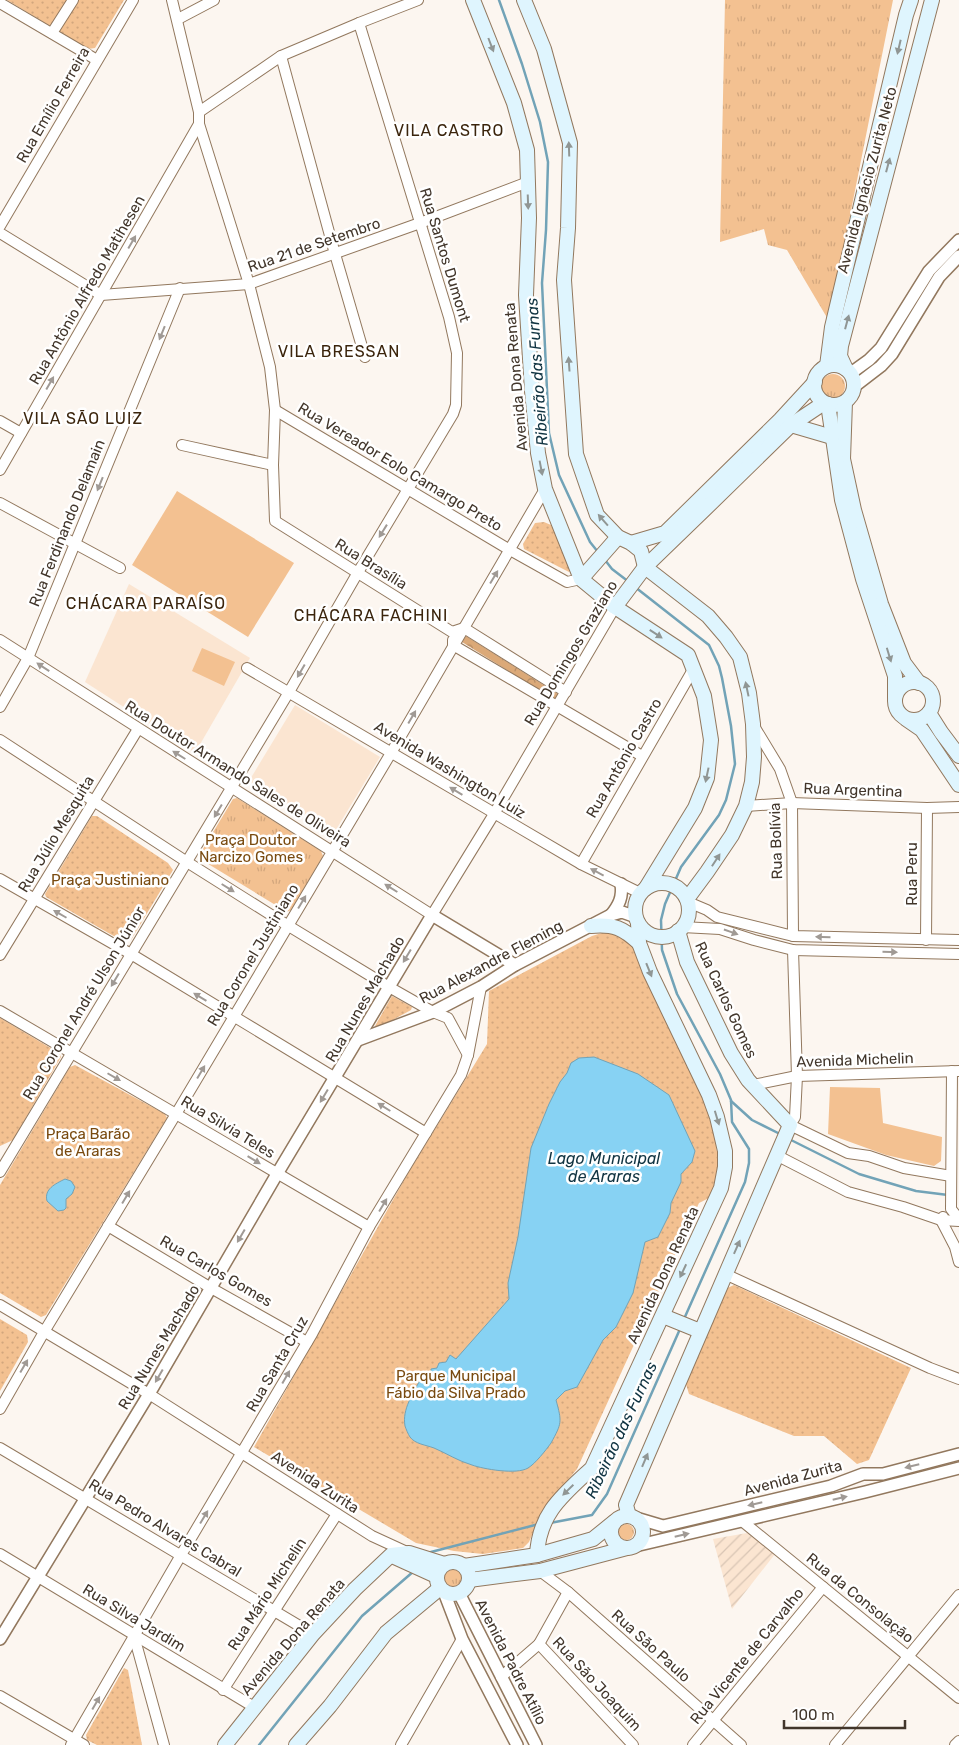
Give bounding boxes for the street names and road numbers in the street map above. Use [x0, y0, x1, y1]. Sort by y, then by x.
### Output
street label: Rua Emílio Ferreira [13, 44, 93, 166]
street label: Avenida Ignácio Zurita Neto [833, 85, 901, 275]
street label: Rua Santos Dumont [416, 186, 474, 324]
street label: Rua Antônio Alfredo Matihesen [25, 192, 149, 388]
street label: Rua 21 de Setembro [245, 214, 383, 276]
street label: Avenida Dona Renata [501, 302, 531, 452]
street label: Rua Vereador Eolo Camargo Preto [295, 399, 505, 535]
street label: Rua Ferdinando Delamain [25, 437, 109, 609]
street label: Rua Brasília [332, 535, 410, 593]
street label: Rua Domingos Graziano [521, 577, 621, 729]
street label: Rua Antônio Castro [582, 695, 666, 821]
street label: Rua Doutor Armando Sales de Oliveira [122, 697, 354, 851]
street label: Avenida Washington Luiz [371, 718, 529, 823]
street label: Rua Júlio Mesquita [14, 773, 98, 895]
street label: Rua Argentina [803, 779, 903, 801]
street label: Rua Bolívia [766, 802, 786, 880]
street label: Rua Peru [903, 842, 921, 906]
street label: Rua Coronel Justiniano [203, 881, 303, 1029]
street label: Rua Coronel André Ulson Júnior [19, 903, 149, 1103]
street label: Rua Alexandre Fleming [416, 916, 566, 1008]
street label: Rua Nunes Machado [322, 933, 408, 1065]
street label: Rua Carlos Gomes [691, 939, 761, 1061]
street label: Avenida Michelin [796, 1049, 914, 1071]
street label: Rua Silvia Teles [178, 1092, 278, 1162]
street label: Avenida Dona Renata [623, 1204, 703, 1346]
street label: Rua Carlos Gomes [157, 1232, 276, 1311]
street label: Rua Nunes Machado [115, 1281, 203, 1413]
street label: Rua Santa Cruz [242, 1313, 312, 1415]
street label: Avenida Zurita [268, 1447, 362, 1517]
street label: Avenida Zurita [742, 1456, 844, 1500]
street label: Rua Pedro Alvares Cabral [85, 1475, 245, 1581]
street label: Rua Mário Michelin [224, 1534, 310, 1654]
street label: Rua da Consolação [803, 1549, 917, 1647]
street label: Avenida Dona Renata [237, 1575, 349, 1699]
street label: Rua Silva Jardim [79, 1580, 189, 1656]
street label: Rua Vicente de Carvalho [686, 1584, 808, 1728]
street label: Avenida Padre Atílio [472, 1596, 550, 1728]
street label: Rua São Paulo [608, 1606, 694, 1686]
street label: Rua São Joaquim [549, 1633, 645, 1735]

